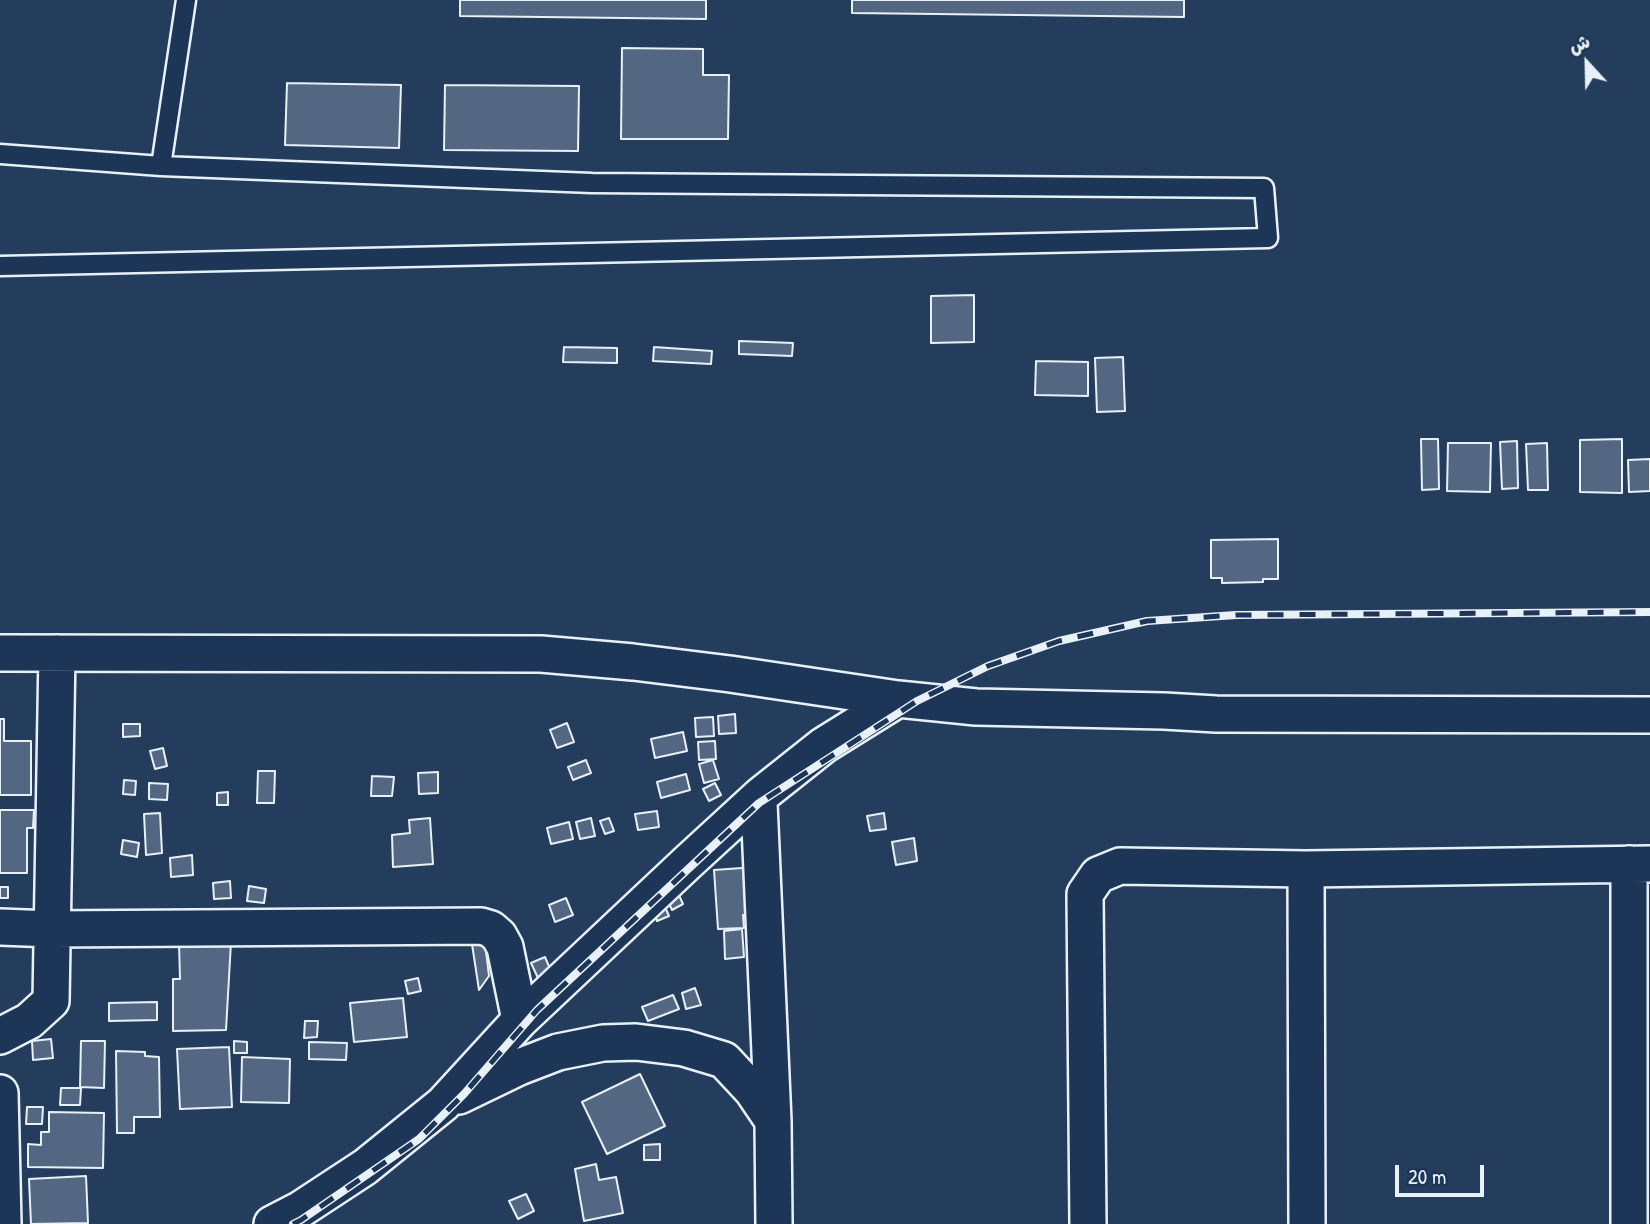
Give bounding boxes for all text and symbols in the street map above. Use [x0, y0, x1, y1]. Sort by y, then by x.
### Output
north arrow [1552, 28, 1622, 98]
text: ش [1565, 28, 1594, 59]
scale bar [1398, 1150, 1487, 1194]
text: 20 m [1408, 1162, 1446, 1191]

